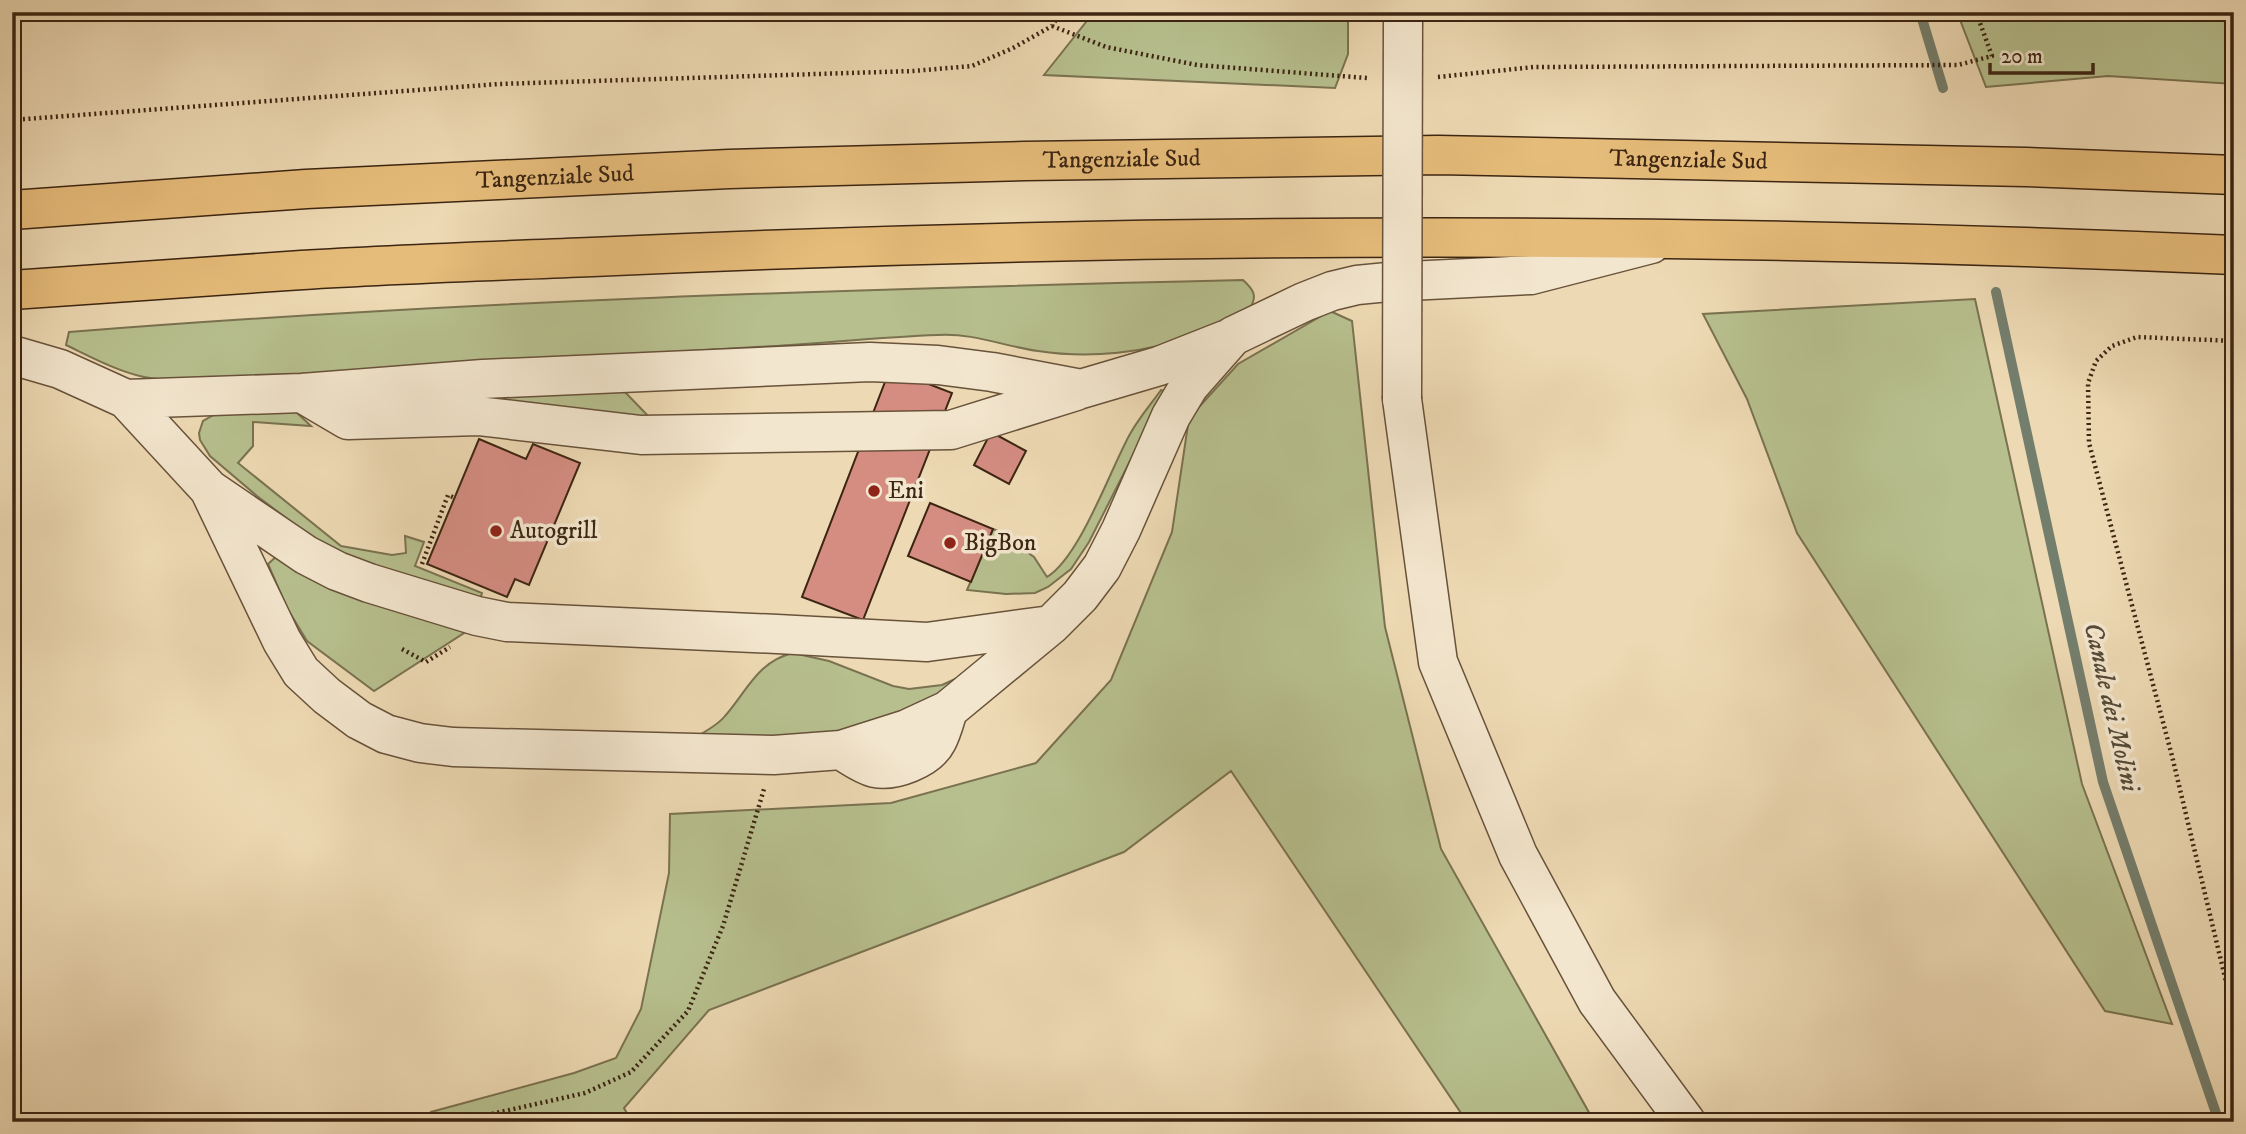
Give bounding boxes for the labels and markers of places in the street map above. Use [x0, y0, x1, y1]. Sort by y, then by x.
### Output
place label: Eni [888, 476, 924, 506]
marker: Eni [866, 483, 882, 499]
place label: Autogrill [510, 516, 598, 546]
marker: Autogrill [488, 523, 504, 539]
place label: BigBon [964, 528, 1037, 558]
marker: BigBon [942, 535, 958, 551]

